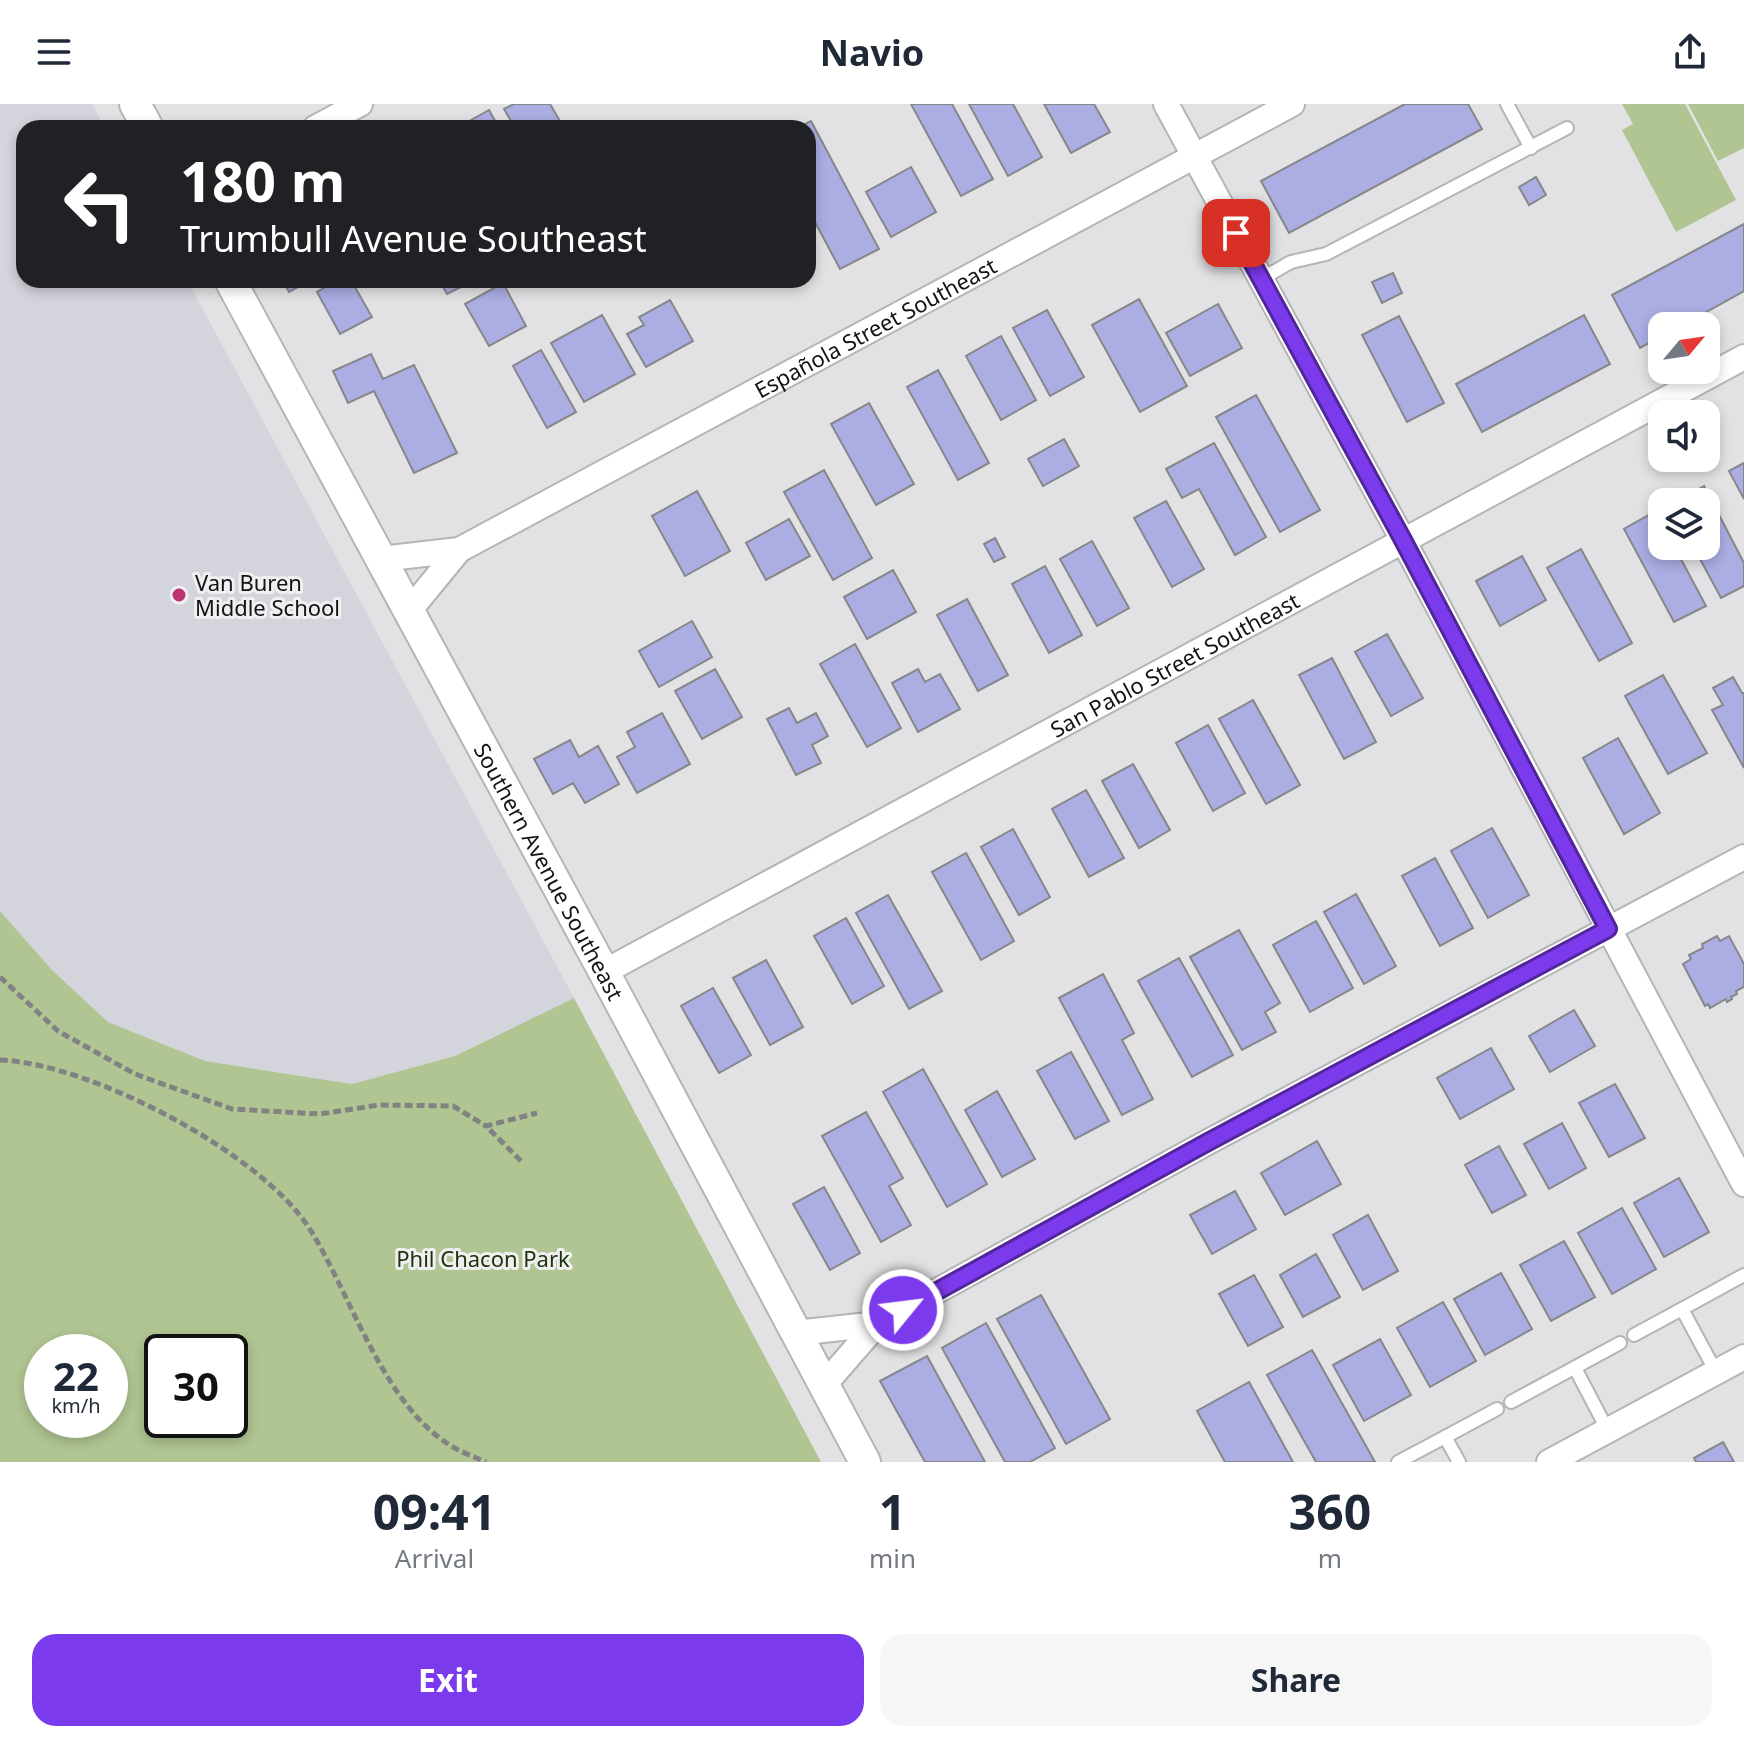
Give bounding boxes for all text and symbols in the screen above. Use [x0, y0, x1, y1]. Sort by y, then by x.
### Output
text: Navio [820, 28, 924, 77]
icon: menu [32, 30, 76, 74]
icon: share [1668, 30, 1712, 74]
text: 180 m [180, 142, 345, 218]
icon: left [48, 152, 152, 256]
pin [1202, 199, 1270, 267]
icon: arrive [1214, 211, 1258, 255]
text: Trumbull Avenue Southeast [180, 214, 647, 263]
street label: Española Street Southeast [749, 250, 1001, 404]
north arrow [1648, 312, 1720, 384]
map controls [1648, 312, 1720, 560]
button: sound [1648, 400, 1720, 472]
button: layers [1648, 488, 1720, 560]
place label: Van Buren Middle School [195, 567, 340, 622]
street label: San Pablo Street Southeast [1045, 585, 1304, 744]
marker: Van Buren Middle School [170, 586, 188, 604]
street label: Southern Avenue Southeast [468, 737, 631, 1005]
park label: Phil Chacon Park [396, 1243, 570, 1273]
position arrow [861, 1268, 945, 1352]
speed limit sign: 30 [144, 1334, 248, 1438]
text: 22 [53, 1348, 99, 1403]
text: km/h [51, 1392, 101, 1419]
text: 09:41 [373, 1479, 496, 1544]
text: 1 [879, 1479, 906, 1544]
text: 360 [1289, 1479, 1371, 1544]
text: Arrival [395, 1540, 474, 1576]
text: min [869, 1540, 916, 1576]
text: m [1318, 1540, 1342, 1576]
button: Exit [32, 1634, 864, 1726]
button: Share [880, 1634, 1712, 1726]

